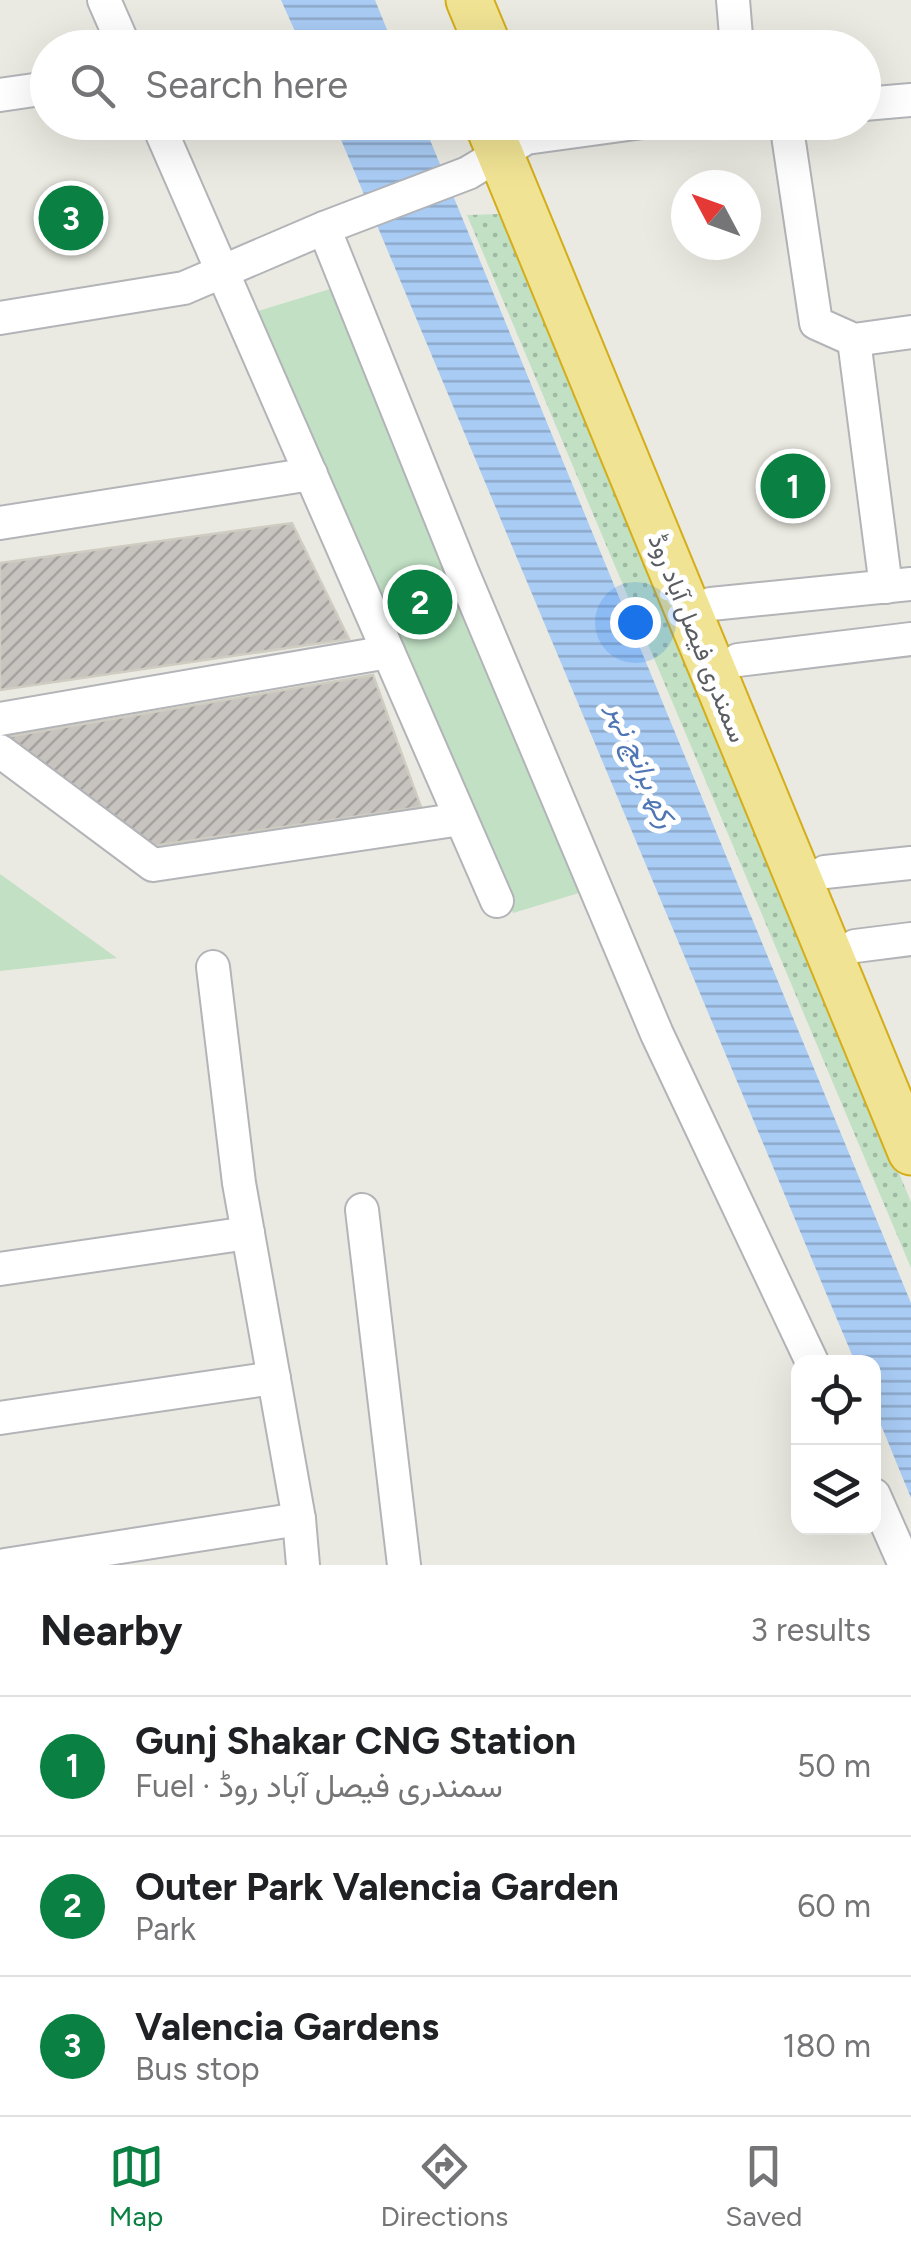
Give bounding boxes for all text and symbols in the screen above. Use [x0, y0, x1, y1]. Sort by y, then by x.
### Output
search box [30, 30, 881, 140]
icon: search [65, 58, 120, 113]
text: Search here [145, 62, 348, 108]
north arrow [671, 170, 761, 260]
pin: 3 [38, 180, 104, 256]
pin: 1 [760, 448, 826, 524]
street label: سمندری فیصل آباد روڈ [642, 529, 754, 747]
pin: 2 [388, 564, 452, 640]
your location [610, 597, 661, 648]
water label: رکھ برانچ نہر [598, 696, 685, 834]
map controls [791, 1355, 881, 1535]
button: locate [791, 1355, 881, 1445]
button: layers [791, 1445, 881, 1535]
text: Nearby [40, 1605, 182, 1656]
text: 3 results [751, 1611, 871, 1649]
text: Gunj Shakar CNG Station [135, 1718, 576, 1764]
text: 1 [66, 1747, 79, 1785]
text: 50 m [797, 1747, 871, 1785]
text: Fuel · سمندری فیصل آباد روڈ [135, 1767, 503, 1805]
text: Outer Park Valencia Garden [135, 1864, 619, 1910]
text: 2 [63, 1887, 82, 1925]
text: 60 m [797, 1887, 871, 1925]
text: Park [135, 1910, 196, 1948]
text: Valencia Gardens [135, 2004, 439, 2050]
text: 3 [64, 2027, 81, 2065]
text: 180 m [782, 2027, 871, 2065]
text: Bus stop [135, 2050, 260, 2088]
tab: Map [109, 2139, 164, 2233]
tab: Directions [381, 2139, 508, 2233]
tab: Saved [725, 2139, 802, 2233]

